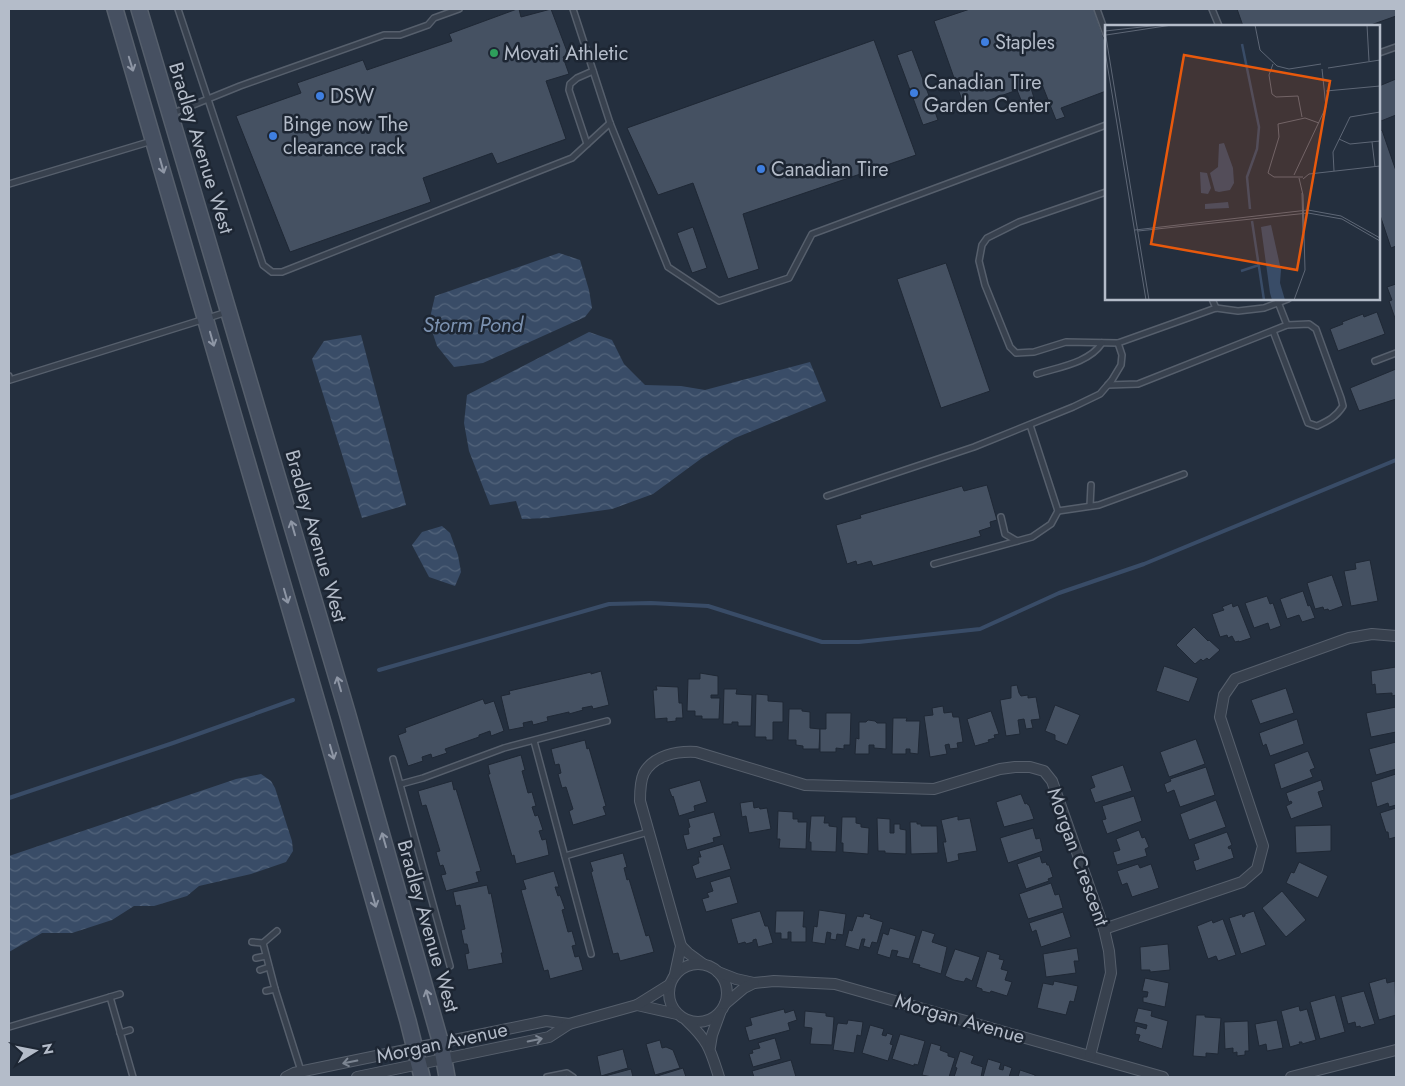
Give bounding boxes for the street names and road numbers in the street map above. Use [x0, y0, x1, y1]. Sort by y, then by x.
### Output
street label: Bradley Avenue West [161, 59, 241, 238]
street label: Bradley Avenue West [278, 446, 355, 626]
street label: Morgan Crescent [1040, 784, 1116, 930]
street label: Bradley Avenue West [390, 836, 467, 1016]
street label: Morgan Avenue [892, 987, 1028, 1051]
street label: Morgan Avenue [374, 1015, 510, 1071]

